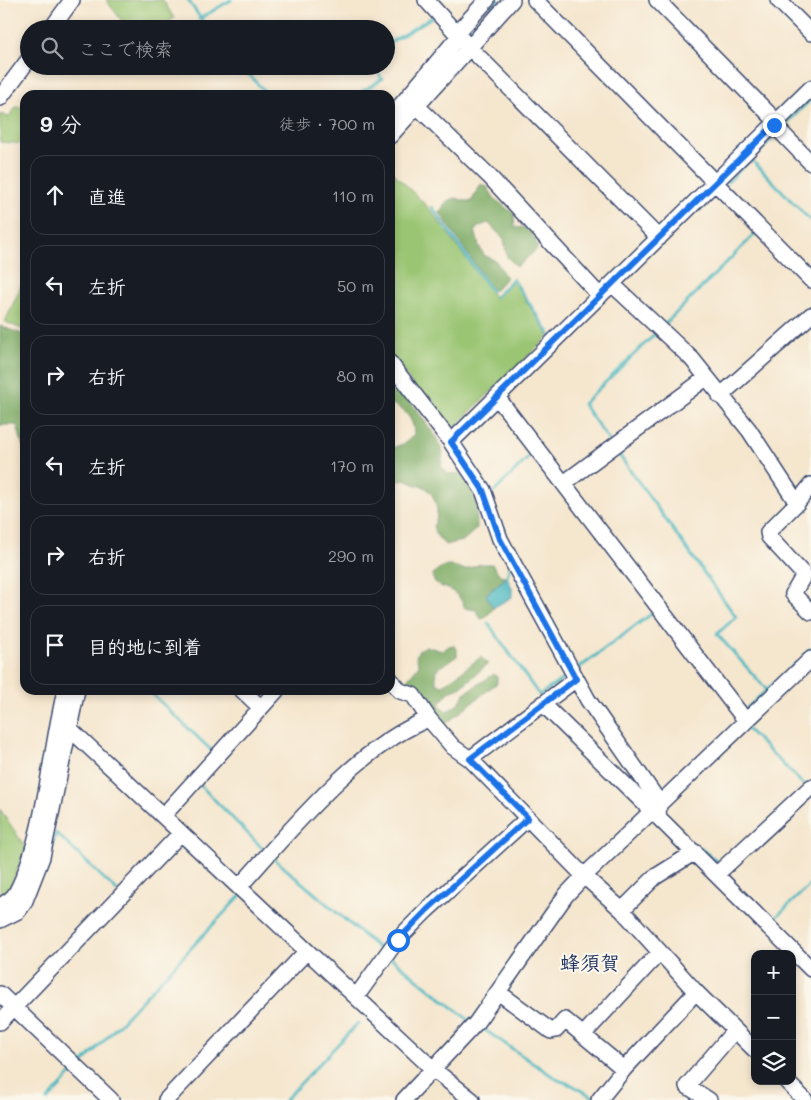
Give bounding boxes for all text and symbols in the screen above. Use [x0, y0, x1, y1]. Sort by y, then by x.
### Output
search box [20, 20, 395, 75]
icon: search [38, 34, 66, 62]
text: ここで検索 [78, 36, 173, 61]
text: 9 分 [40, 110, 81, 137]
text: 徒歩 · 700 m [279, 113, 375, 134]
route end [763, 114, 786, 137]
icon: ahead [41, 181, 69, 209]
text: 直進 [88, 184, 126, 209]
text: 110 m [332, 185, 374, 206]
icon: left [41, 271, 69, 299]
text: 左折 [88, 274, 126, 299]
text: 50 m [337, 275, 374, 296]
icon: right [41, 361, 69, 389]
text: 右折 [88, 364, 126, 389]
text: 80 m [337, 365, 374, 386]
icon: left [41, 451, 69, 479]
text: 左折 [88, 454, 126, 479]
text: 170 m [330, 455, 374, 476]
icon: right [41, 541, 69, 569]
text: 右折 [88, 544, 126, 569]
text: 290 m [328, 545, 374, 566]
icon: arrive [41, 631, 69, 659]
text: 目的地に到着 [88, 634, 202, 659]
route start [387, 929, 410, 952]
district label: 蜂須賀 [560, 949, 620, 975]
map controls [751, 950, 796, 1085]
button: + [751, 950, 796, 995]
button: − [751, 995, 796, 1040]
button: layers [751, 1040, 796, 1085]

